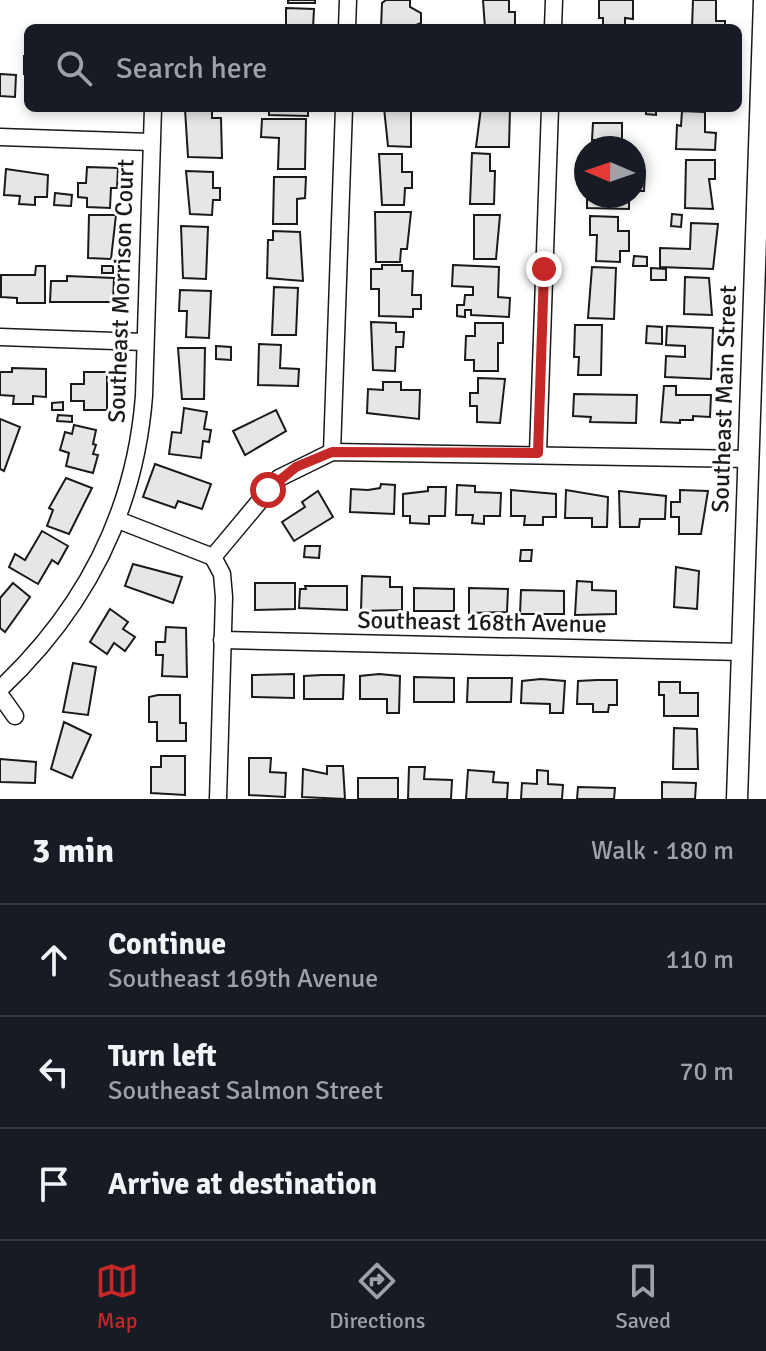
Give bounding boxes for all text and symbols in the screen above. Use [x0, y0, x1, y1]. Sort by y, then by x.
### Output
search box [24, 24, 742, 112]
icon: search [52, 46, 96, 90]
text: Search here [116, 50, 267, 87]
north arrow [574, 136, 646, 208]
street label: Southeast Morrison Court [101, 158, 141, 424]
route end [526, 251, 562, 287]
street label: Southeast Main Street [705, 285, 743, 513]
route start [250, 472, 286, 508]
street label: Southeast 168th Avenue [357, 605, 607, 639]
text: 3 min [32, 830, 114, 872]
text: Walk · 180 m [591, 835, 734, 867]
text: Continue [108, 926, 226, 963]
icon: ahead [32, 938, 76, 982]
text: 110 m [665, 944, 734, 976]
text: Southeast 169th Avenue [108, 963, 378, 995]
text: Turn left [108, 1038, 217, 1075]
icon: left [32, 1050, 76, 1094]
text: 70 m [679, 1056, 734, 1088]
text: Southeast Salmon Street [108, 1075, 383, 1107]
icon: arrive [32, 1162, 76, 1206]
text: Arrive at destination [108, 1166, 377, 1203]
tab: Map [95, 1259, 139, 1334]
tab: Directions [329, 1259, 425, 1334]
tab: Saved [616, 1259, 671, 1334]

